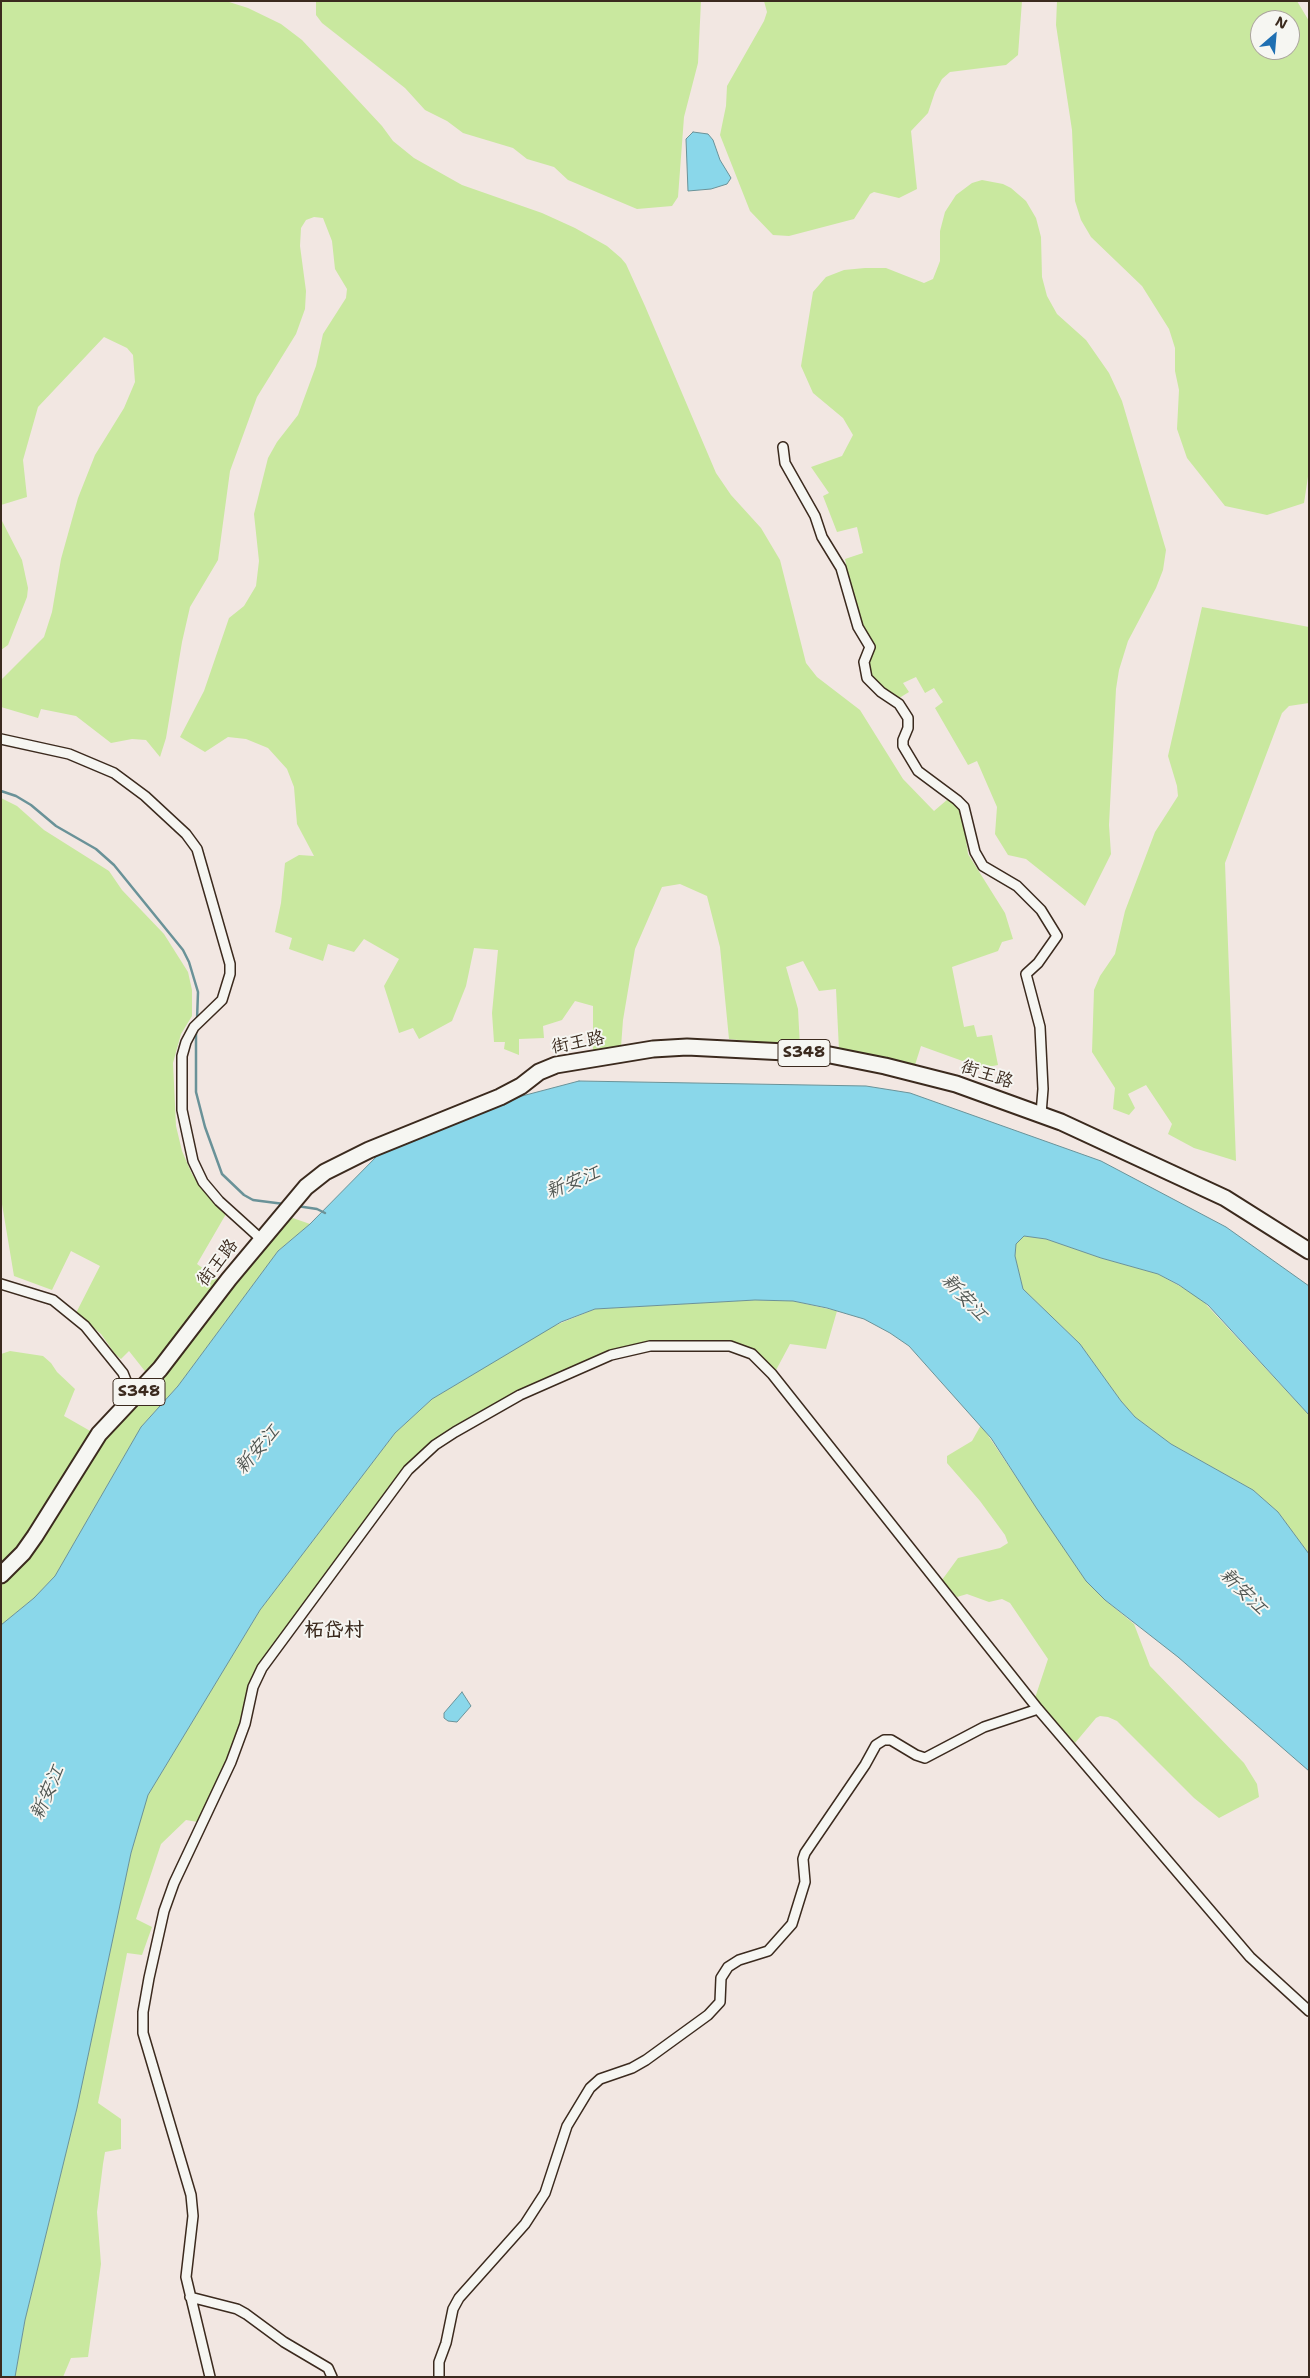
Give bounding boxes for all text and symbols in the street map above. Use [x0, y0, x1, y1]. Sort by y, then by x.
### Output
north arrow [1250, 10, 1300, 60]
text: N [1272, 12, 1290, 33]
street label: 街王路 [549, 1027, 607, 1059]
road number: S348 [778, 1040, 830, 1066]
street label: 街王路 [958, 1056, 1016, 1094]
water label: 新安江 [542, 1162, 604, 1204]
street label: 街王路 [193, 1235, 243, 1291]
water label: 新安江 [936, 1269, 992, 1327]
road number: S348 [113, 1378, 165, 1405]
water label: 新安江 [231, 1421, 285, 1479]
water label: 新安江 [1215, 1564, 1271, 1620]
district label: 柘岱村 [304, 1619, 364, 1643]
water label: 新安江 [26, 1762, 70, 1824]

